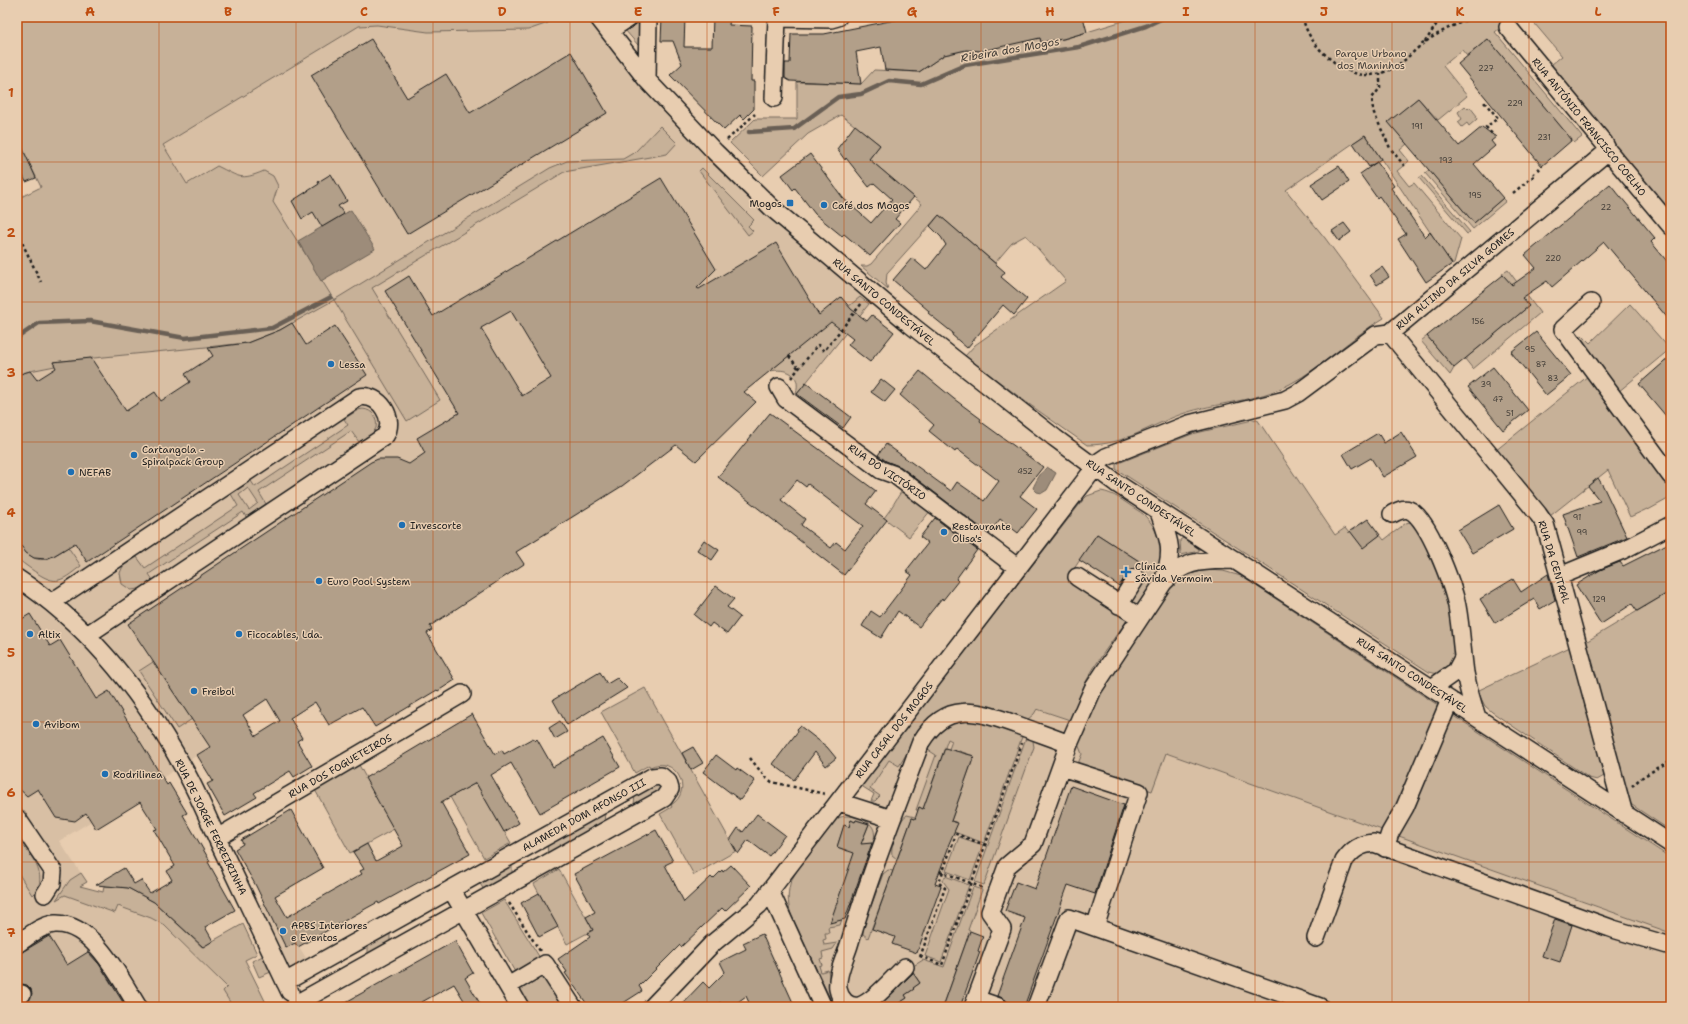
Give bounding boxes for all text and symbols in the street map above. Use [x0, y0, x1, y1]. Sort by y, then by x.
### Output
text: A [85, 3, 95, 20]
text: B [224, 3, 232, 20]
text: C [360, 3, 368, 20]
text: D [497, 3, 507, 20]
text: E [634, 3, 643, 20]
text: F [772, 3, 780, 20]
text: G [907, 3, 918, 20]
text: H [1045, 3, 1055, 20]
text: I [1182, 3, 1190, 20]
text: J [1320, 3, 1328, 20]
text: K [1456, 3, 1465, 20]
text: L [1594, 3, 1602, 20]
water label: Ribeira dos Mogos [959, 34, 1061, 66]
park label: Parque Urbano dos Maninhos [1335, 47, 1407, 72]
street label: RUA ANTÓNIO FRANCISCO COELHO [1529, 55, 1649, 199]
house number: 227 [1478, 63, 1494, 74]
text: 1 [8, 84, 14, 101]
house number: 229 [1507, 98, 1523, 109]
house number: 191 [1411, 121, 1423, 132]
house number: 231 [1537, 132, 1551, 143]
house number: 193 [1439, 155, 1453, 166]
house number: 195 [1468, 190, 1482, 201]
place label: Mogos [749, 197, 782, 210]
marker: Mogos [785, 198, 795, 208]
place label: Café dos Mogos [832, 199, 910, 212]
marker: Café dos Mogos [819, 200, 829, 210]
house number: 22 [1601, 202, 1612, 213]
text: 2 [6, 224, 16, 241]
street label: RUA ALTINO DA SILVA GOMES [1393, 225, 1517, 333]
house number: 220 [1545, 253, 1561, 264]
street label: RUA SANTO CONDESTÁVEL [830, 255, 938, 349]
house number: 156 [1471, 316, 1485, 327]
house number: 95 [1525, 344, 1535, 355]
place label: Lessa [339, 358, 366, 371]
marker: Lessa [326, 359, 336, 369]
house number: 87 [1536, 359, 1547, 370]
text: 3 [6, 364, 16, 381]
house number: 83 [1548, 373, 1558, 384]
house number: 39 [1481, 379, 1491, 390]
house number: 47 [1493, 394, 1504, 405]
house number: 51 [1506, 408, 1514, 419]
street label: RUA DO VICTÓRIO [845, 441, 929, 503]
place label: Cartangola - Spiralpack Group [142, 443, 224, 468]
marker: Cartangola - Spiralpack Group [129, 450, 139, 460]
street label: RUA SANTO CONDESTÁVEL [1084, 456, 1199, 540]
place label: NEFAB [79, 466, 111, 479]
house number: 452 [1017, 466, 1033, 477]
marker: NEFAB [66, 467, 76, 477]
text: 4 [6, 504, 16, 521]
house number: 91 [1573, 512, 1581, 523]
place label: Invescorte [410, 519, 462, 532]
street label: RUA DA CENTRAL [1535, 519, 1573, 606]
marker: Invescorte [397, 520, 407, 530]
place label: Restaurante Olisa's [952, 520, 1011, 545]
marker: Restaurante Olisa's [939, 527, 949, 537]
house number: 99 [1577, 527, 1587, 538]
place label: Clínica Sãvida Vermoim [1135, 560, 1212, 585]
marker: Clínica Sãvida Vermoim [1120, 566, 1132, 578]
place label: Euro Pool System [327, 575, 411, 588]
marker: Euro Pool System [314, 576, 324, 586]
house number: 129 [1592, 594, 1606, 605]
place label: Altix [38, 628, 60, 641]
place label: Ficocables, Lda. [247, 628, 323, 641]
marker: Altix [25, 629, 35, 639]
marker: Ficocables, Lda. [234, 629, 244, 639]
street label: RUA SANTO CONDESTÁVEL [1354, 634, 1470, 716]
text: 5 [7, 644, 15, 661]
street label: RUA CASAL DOS MOGOS [852, 679, 936, 781]
place label: Freibol [202, 685, 235, 698]
marker: Freibol [189, 686, 199, 696]
place label: Avibom [44, 718, 80, 731]
marker: Avibom [31, 719, 41, 729]
street label: RUA DOS FOGUETEIROS [286, 731, 394, 801]
street label: RUA DE JORGE FERREIRINHA [172, 757, 250, 897]
place label: Rodrilinea [113, 768, 163, 781]
marker: Rodrilinea [100, 769, 110, 779]
street label: ALAMEDA DOM AFONSO III [520, 775, 649, 854]
text: 6 [6, 784, 16, 801]
place label: APBS Interiores e Eventos [291, 919, 367, 944]
text: 7 [6, 924, 16, 941]
marker: APBS Interiores e Eventos [278, 926, 288, 936]

